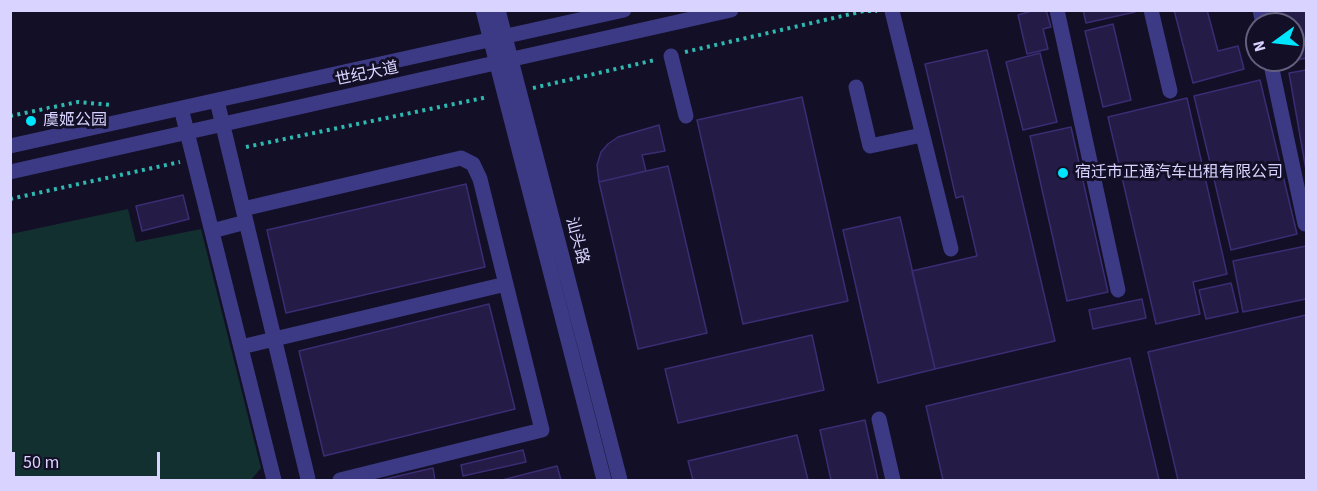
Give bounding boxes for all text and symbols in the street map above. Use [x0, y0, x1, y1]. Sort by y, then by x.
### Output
north arrow [1245, 12, 1305, 72]
text: N [1248, 38, 1272, 54]
street label: 世纪大道 [334, 59, 400, 91]
place label: 虞姬公园 [43, 111, 107, 131]
marker: 虞姬公园 [24, 114, 38, 128]
place label: 宿迁市正通汽车出租有限公司 [1075, 163, 1283, 183]
marker: 宿迁市正通汽车出租有限公司 [1056, 166, 1070, 180]
street label: 汕头路 [561, 215, 591, 267]
scale bar [15, 440, 164, 478]
text: 50 m [23, 450, 59, 475]

